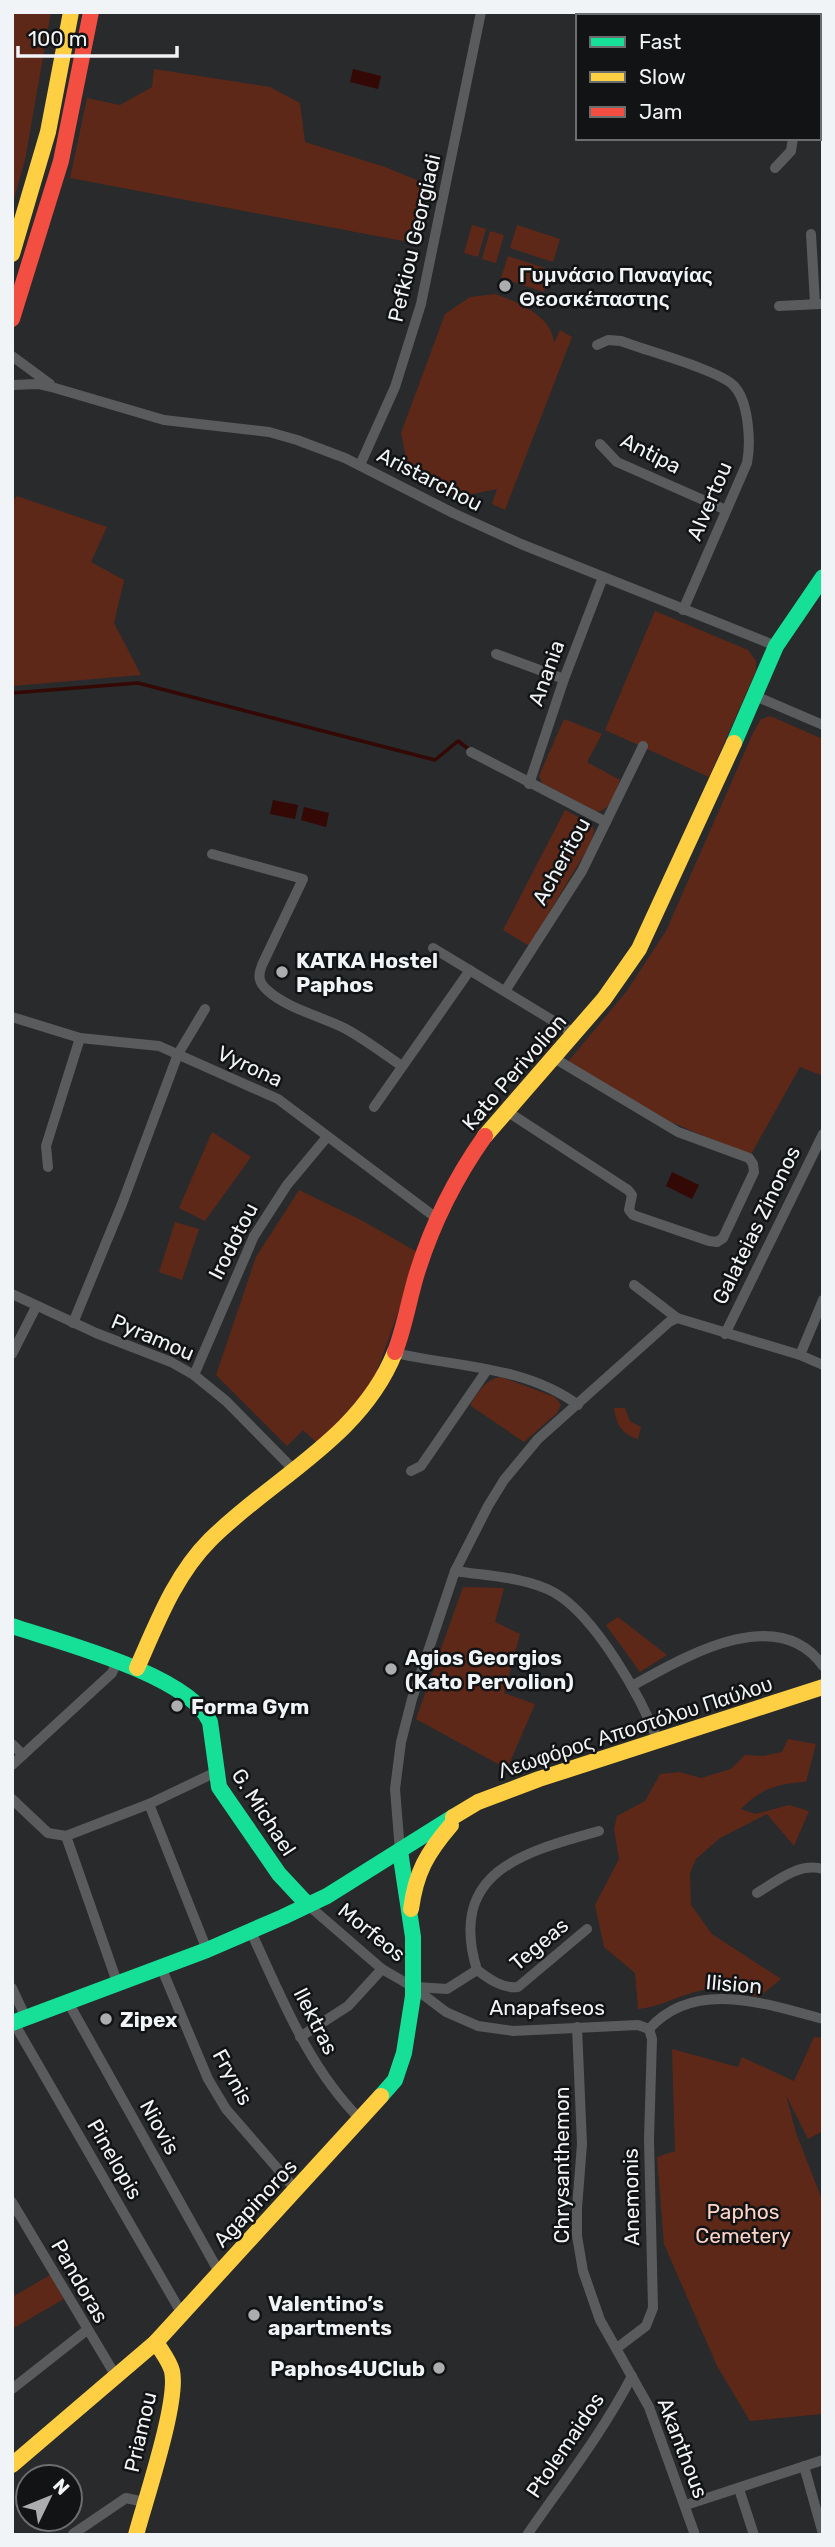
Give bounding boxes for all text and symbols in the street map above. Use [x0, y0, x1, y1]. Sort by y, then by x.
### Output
scale bar [18, 14, 177, 58]
legend [576, 14, 821, 140]
text: 100 m [28, 26, 87, 51]
text: Fast [639, 29, 681, 54]
text: Slow [639, 64, 686, 89]
text: Jam [639, 99, 683, 124]
street label: Pefkiou Georgiadi [383, 152, 445, 324]
place label: Γυμνάσιο Παναγίας Θεοσκέπαστης [519, 262, 713, 311]
marker: Γυμνάσιο Παναγίας Θεοσκέπαστης [497, 278, 513, 294]
street label: Antipa [617, 427, 685, 479]
street label: Aristarchou [373, 442, 487, 516]
street label: Alvertou [681, 458, 737, 544]
street label: Anania [523, 637, 569, 709]
street label: Acheritou [527, 813, 595, 909]
place label: KATKA Hostel Paphos [296, 948, 438, 997]
marker: KATKA Hostel Paphos [274, 964, 290, 980]
street label: Kato Perivolion [457, 1009, 571, 1135]
street label: Vyrona [213, 1040, 287, 1092]
street label: Galateias Zinonos [707, 1142, 805, 1308]
street label: Irodotou [203, 1198, 263, 1284]
street label: Pyramou [108, 1308, 198, 1366]
place label: Agios Georgios (Kato Pervolion) [405, 1645, 574, 1694]
marker: Agios Georgios (Kato Pervolion) [383, 1661, 399, 1677]
street label: Λεωφόρος Αποστόλου Παύλου [495, 1671, 775, 1783]
place label: Forma Gym [191, 1694, 309, 1719]
marker: Forma Gym [169, 1698, 185, 1714]
street label: G. Michael [227, 1764, 301, 1860]
street label: Morfeos [333, 1897, 411, 1967]
street label: Tegeas [505, 1912, 573, 1976]
street label: Ilision [705, 1969, 763, 1999]
street label: Ilektras [289, 1983, 343, 2059]
street label: Anapafseos [489, 1995, 605, 2020]
place label: Zipex [120, 2007, 178, 2032]
marker: Zipex [98, 2011, 114, 2027]
street label: Frynis [208, 2045, 258, 2109]
street label: Chrysanthemon [549, 2086, 574, 2244]
street label: Niovis [135, 2095, 185, 2159]
street label: Pinelopis [82, 2114, 148, 2204]
street label: Anemonis [618, 2148, 644, 2246]
street label: Agapinoros [208, 2154, 302, 2252]
park label: Paphos Cemetery [695, 2199, 791, 2248]
street label: Pandoras [46, 2235, 114, 2327]
place label: Valentino’s apartments [268, 2291, 392, 2340]
marker: Valentino’s apartments [246, 2307, 262, 2323]
place label: Paphos4UClub [270, 2356, 425, 2381]
marker: Paphos4UClub [431, 2360, 447, 2376]
street label: Ptolemaidos [521, 2388, 609, 2502]
street label: Priamou [119, 2389, 161, 2475]
street label: Akanthous [652, 2394, 714, 2502]
north arrow [14, 2463, 84, 2533]
text: N [48, 2474, 74, 2500]

